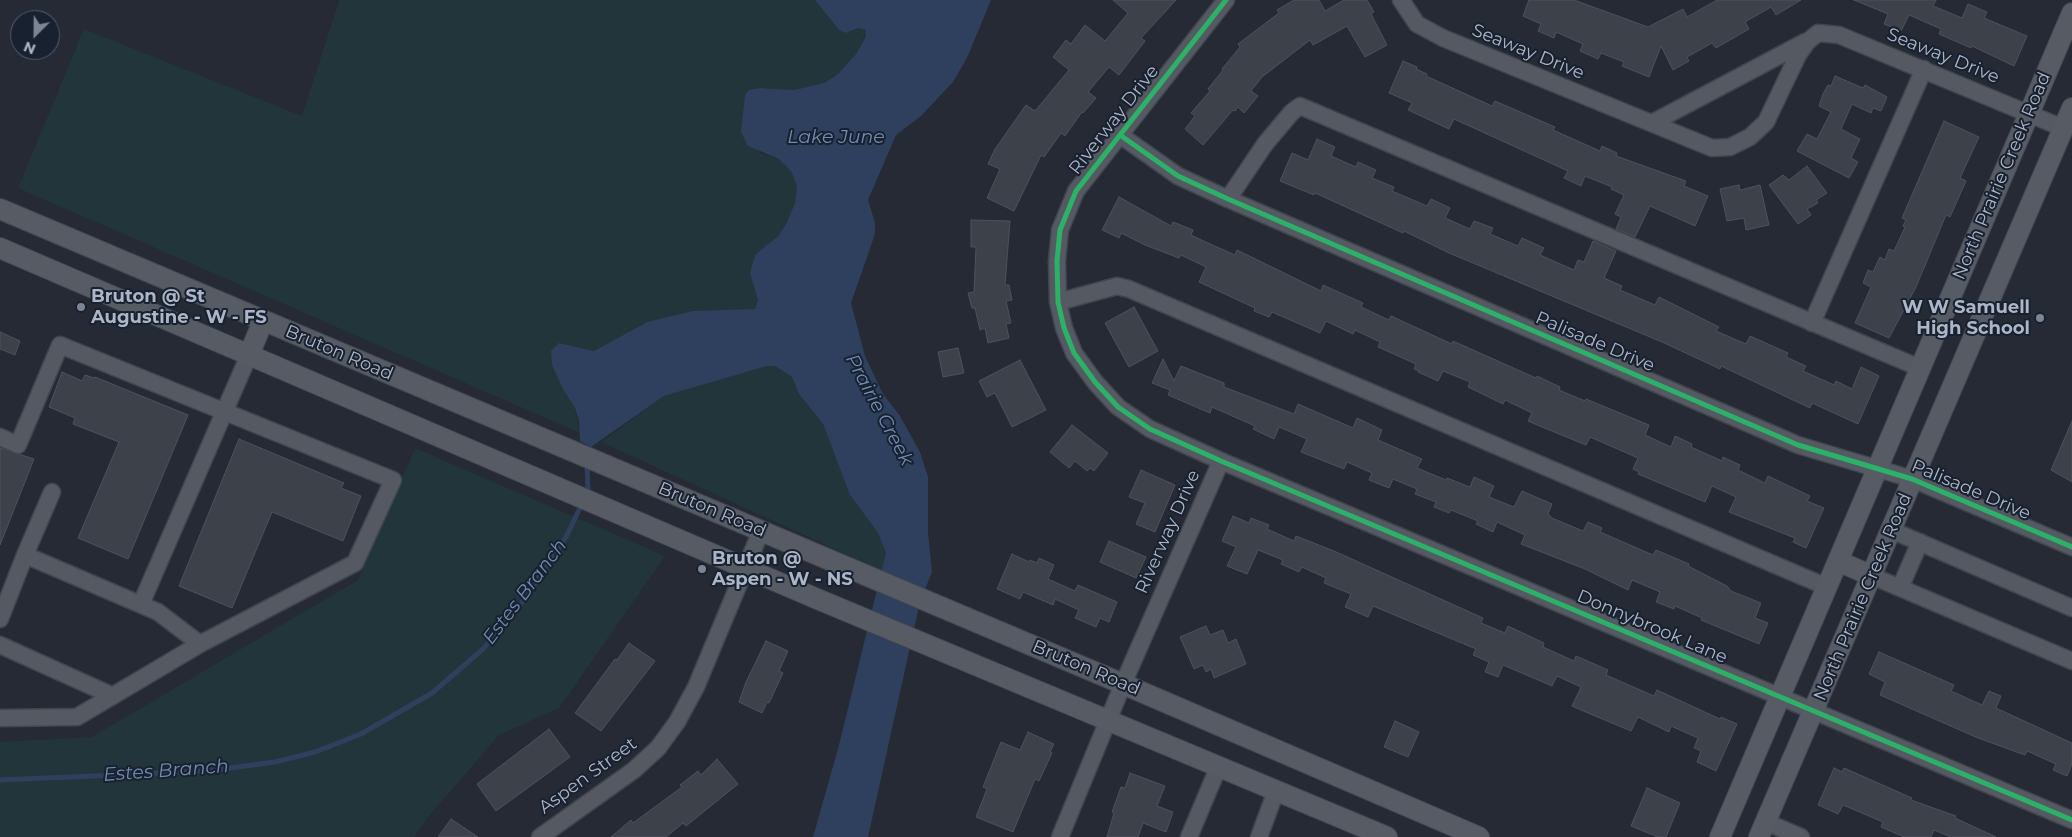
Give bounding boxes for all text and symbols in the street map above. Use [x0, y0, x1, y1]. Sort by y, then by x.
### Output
north arrow [10, 10, 60, 60]
street label: Seaway Drive [1469, 20, 1587, 84]
street label: Seaway Drive [1884, 24, 2002, 88]
text: N [21, 37, 38, 58]
street label: Riverway Drive [1065, 61, 1163, 179]
street label: North Prairie Creek Road [1948, 69, 2056, 283]
water label: Lake June [787, 126, 885, 148]
place label: Bruton @ St Augustine - W - FS [91, 286, 267, 328]
place label: W W Samuell High School [1902, 297, 2030, 340]
marker: Bruton @ St Augustine - W - FS [75, 301, 87, 313]
street label: Palisade Drive [1532, 307, 1658, 377]
marker: W W Samuell High School [2034, 312, 2046, 324]
street label: Bruton Road [282, 321, 396, 385]
water label: Prairie Creek [840, 350, 918, 470]
street label: Palisade Drive [1908, 455, 2034, 525]
street label: Riverway Drive [1131, 467, 1205, 597]
street label: Bruton Road [655, 478, 769, 542]
street label: North Prairie Creek Road [1809, 490, 1917, 704]
water label: Estes Branch [478, 535, 572, 649]
place label: Bruton @ Aspen - W - NS [712, 548, 853, 590]
marker: Bruton @ Aspen - W - NS [696, 563, 708, 575]
street label: Donnybrook Lane [1573, 586, 1731, 668]
street label: Bruton Road [1029, 636, 1143, 700]
street label: Aspen Street [535, 733, 641, 819]
water label: Estes Branch [102, 755, 230, 787]

